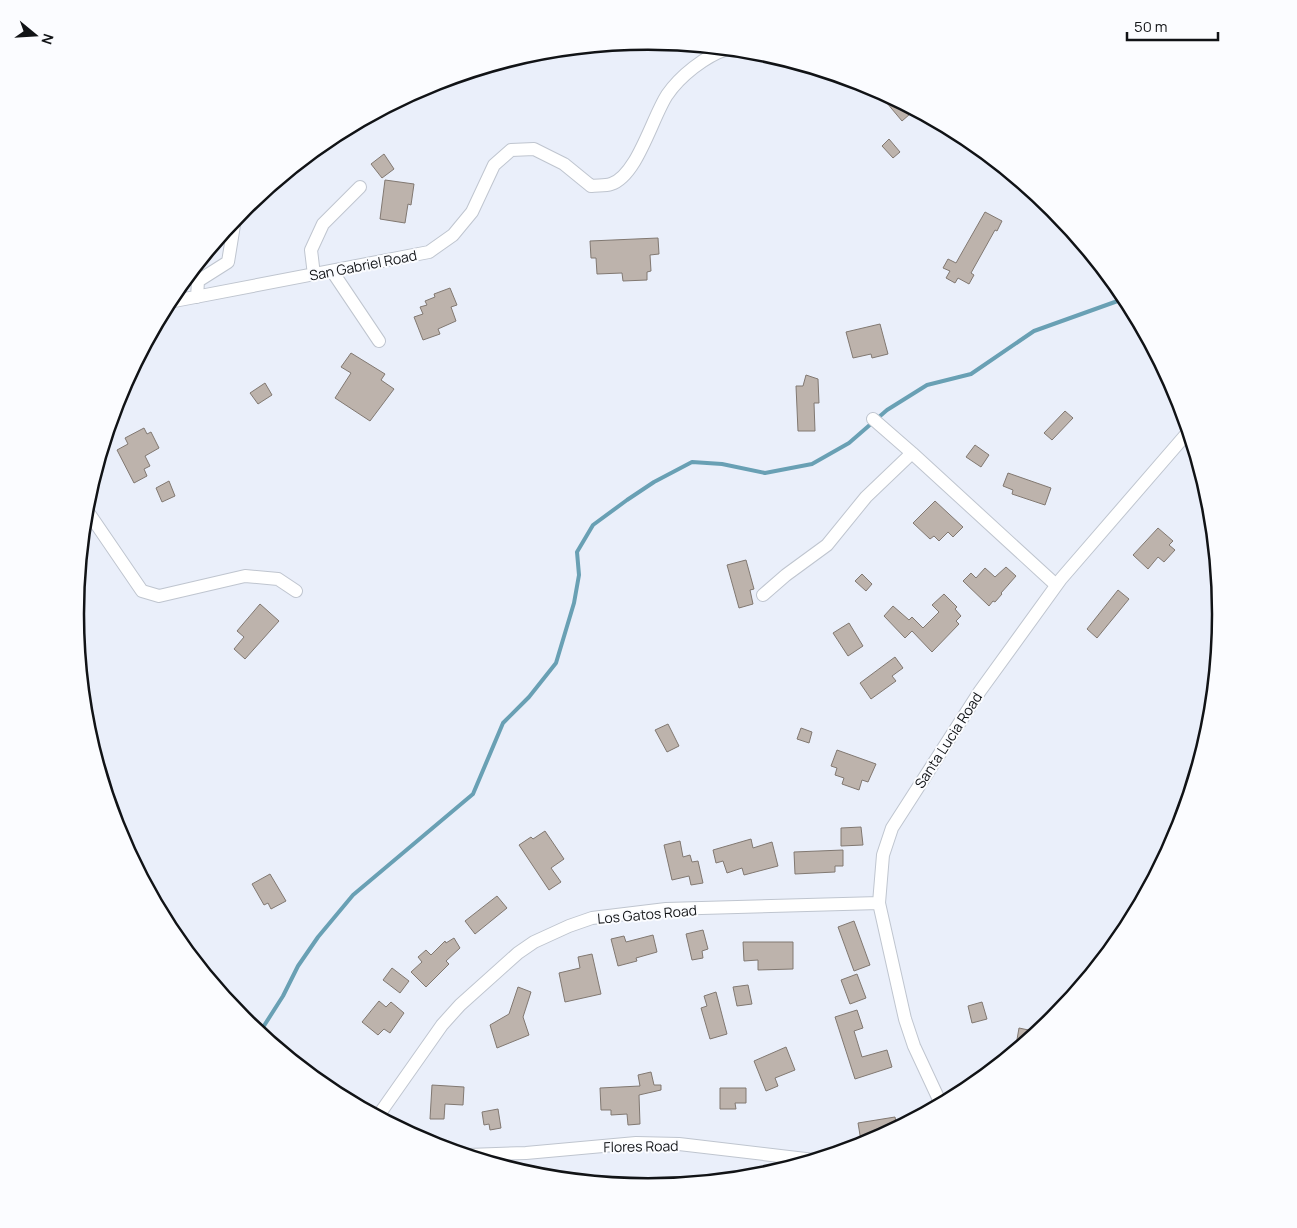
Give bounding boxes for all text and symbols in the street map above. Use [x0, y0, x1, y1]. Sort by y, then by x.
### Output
north arrow [10, 10, 60, 60]
scale bar [1127, 10, 1218, 42]
text: 50 m [1134, 16, 1168, 37]
text: N [37, 31, 58, 47]
street label: San Gabriel Road [308, 245, 418, 285]
street label: Santa Lucia Road [910, 688, 986, 792]
street label: Los Gatos Road [596, 900, 698, 928]
street label: Flores Road [603, 1136, 679, 1156]

